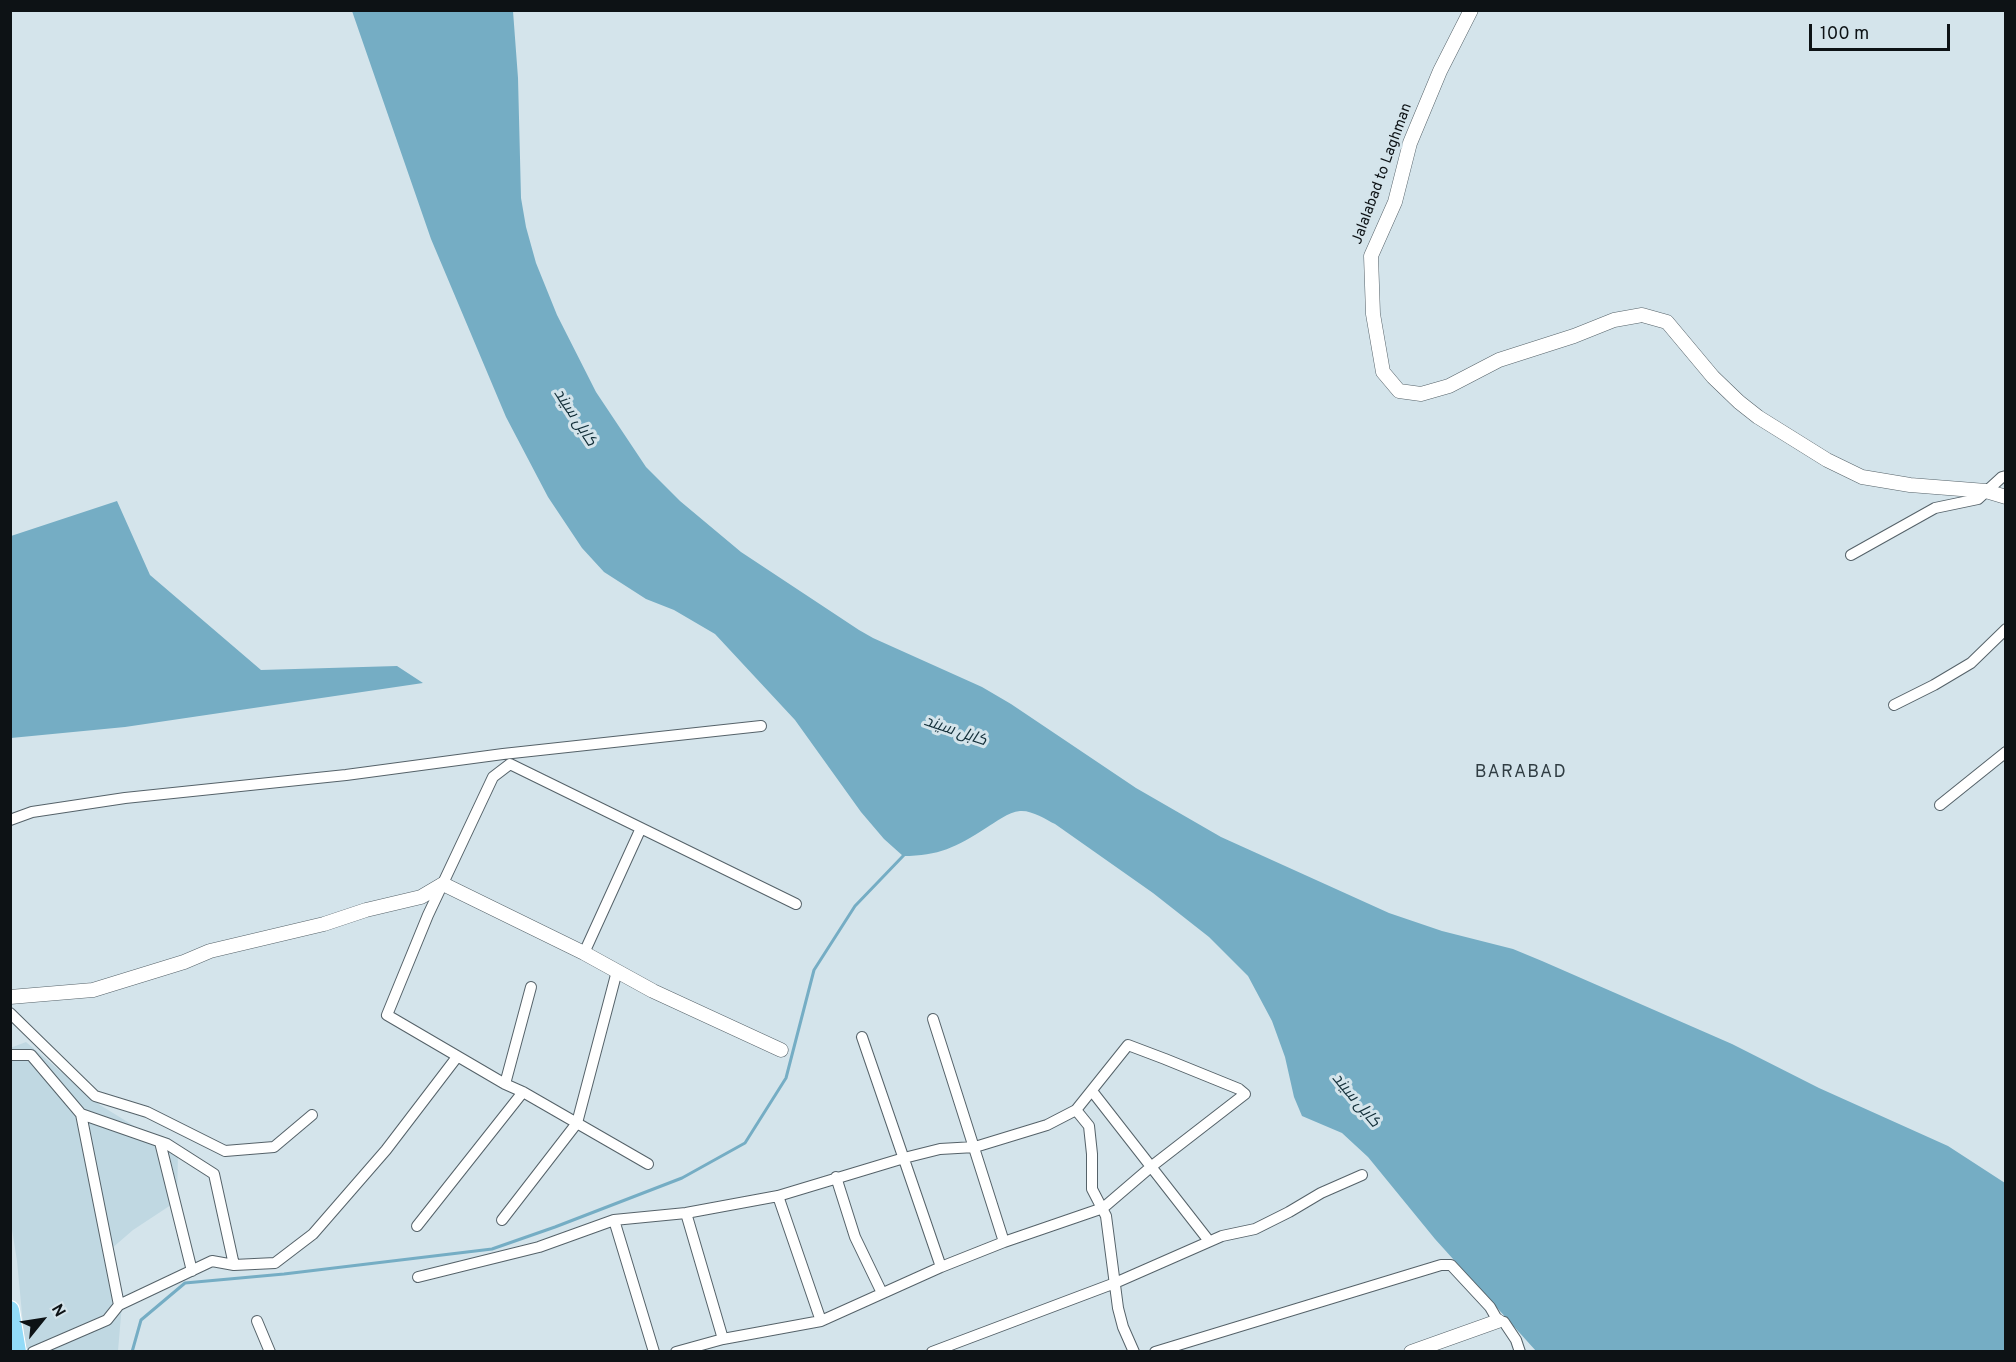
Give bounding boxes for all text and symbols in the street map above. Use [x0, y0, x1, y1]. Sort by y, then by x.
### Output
scale bar [1812, 12, 1953, 50]
text: 100 m [1820, 23, 1869, 46]
street label: Jalalabad to Laghman [1349, 101, 1417, 247]
water label: کابل سيند [548, 386, 600, 450]
water label: کابل سيند [921, 712, 989, 752]
district label: BARABAD [1475, 762, 1567, 784]
water label: کابل سيند [1327, 1070, 1383, 1132]
north arrow [12, 1290, 72, 1350]
text: N [46, 1301, 69, 1321]

